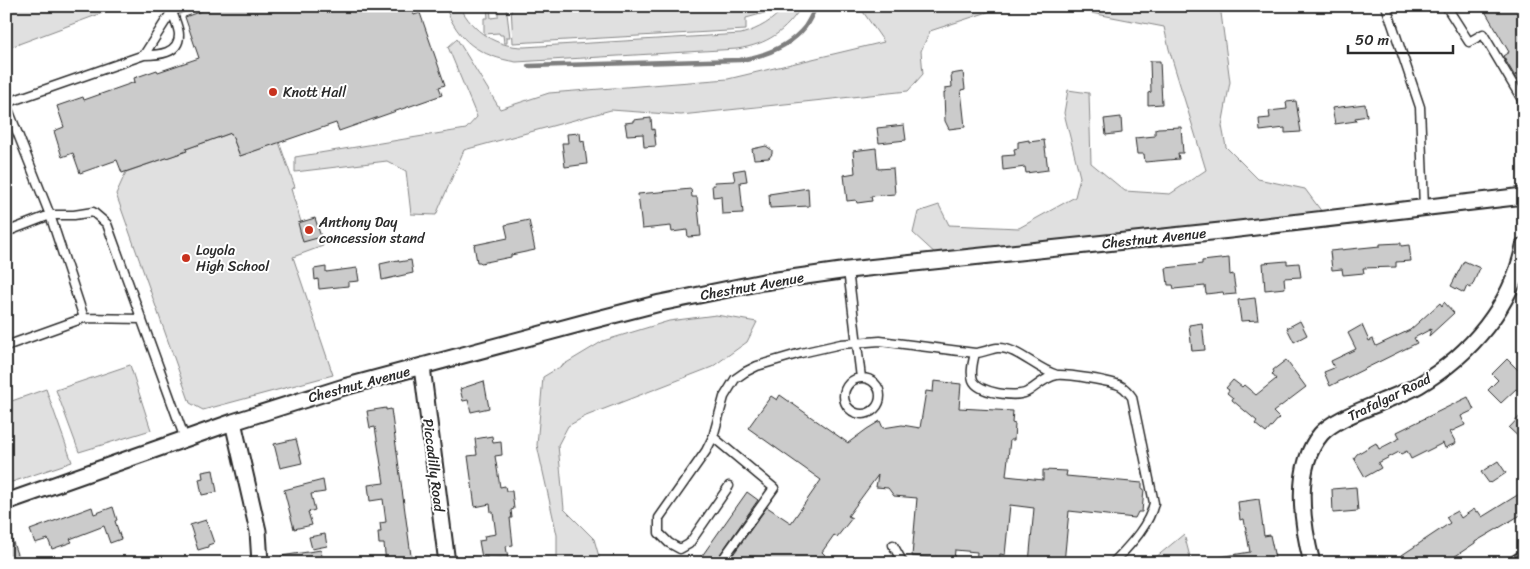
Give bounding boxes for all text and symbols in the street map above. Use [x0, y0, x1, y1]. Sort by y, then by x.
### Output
scale bar [1348, 22, 1452, 54]
text: 50 m [1355, 27, 1390, 53]
place label: Knott Hall [283, 80, 347, 105]
marker: Knott Hall [267, 86, 279, 98]
place label: Anthony Day concession stand [318, 210, 426, 251]
street label: Chestnut Avenue [1101, 221, 1208, 256]
marker: Anthony Day concession stand [303, 224, 315, 236]
place label: Loyola High School [196, 238, 270, 279]
marker: Loyola High School [180, 252, 192, 264]
street label: Chestnut Avenue [698, 265, 806, 308]
street label: Chestnut Avenue [305, 359, 413, 410]
street label: Trafalgar Road [1343, 366, 1437, 428]
street label: Piccadilly Road [415, 417, 452, 515]

